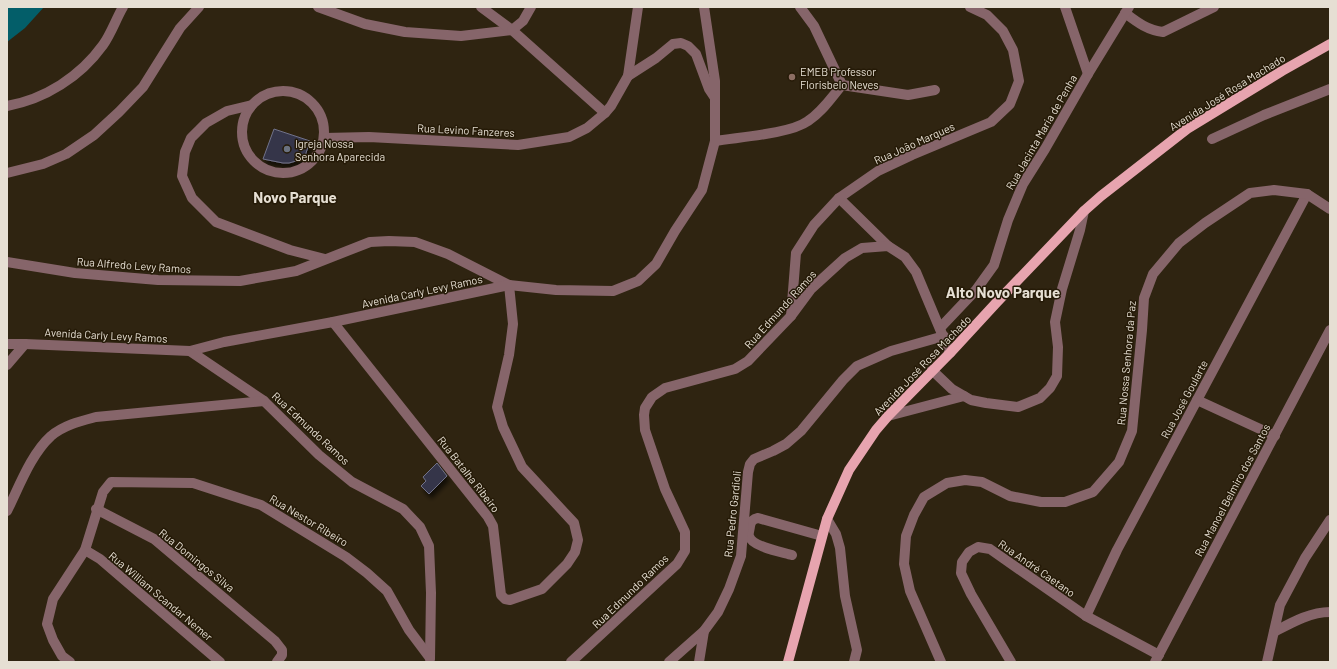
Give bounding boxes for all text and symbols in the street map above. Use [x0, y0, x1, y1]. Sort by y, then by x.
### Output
street label: Avenida José Rosa Machado [1167, 51, 1287, 133]
place label: EMEB Professor Florisbelo Neves [800, 65, 879, 91]
marker: EMEB Professor Florisbelo Neves [787, 72, 797, 82]
street label: Rua Jacinta Maria de Penha [1003, 72, 1079, 192]
street label: Rua João Marques [872, 119, 956, 167]
street label: Rua Levino Fanzeres [417, 121, 515, 139]
place label: Igreja Nossa Senhora Aparecida [295, 137, 385, 163]
marker: Igreja Nossa Senhora Aparecida [282, 144, 292, 154]
district label: Novo Parque [253, 188, 337, 206]
street label: Rua Alfredo Levy Ramos [76, 255, 192, 275]
street label: Rua Edmundo Ramos [741, 267, 819, 351]
street label: Avenida Carly Levy Ramos [361, 272, 483, 310]
district label: Alto Novo Parque [946, 283, 1060, 301]
street label: Rua Nossa Senhora da Paz [1114, 300, 1138, 426]
street label: Avenida José Rosa Machado [871, 312, 973, 418]
street label: Avenida Carly Levy Ramos [44, 325, 168, 345]
street label: Rua José Goularte [1158, 358, 1210, 440]
street label: Rua Edmundo Ramos [270, 389, 352, 467]
street label: Rua Manoel Belmiro dos Santos [1191, 421, 1273, 559]
street label: Rua Batalha Ribeiro [435, 433, 503, 515]
street label: Rua Pedro Gardioli [721, 470, 743, 558]
street label: Rua Nestor Ribeiro [267, 491, 351, 549]
street label: Rua Domingos Silva [157, 526, 237, 594]
street label: Rua André Caetano [996, 537, 1078, 599]
street label: Rua William Scandar Nemer [107, 549, 215, 643]
street label: Rua Edmundo Ramos [589, 551, 671, 631]

